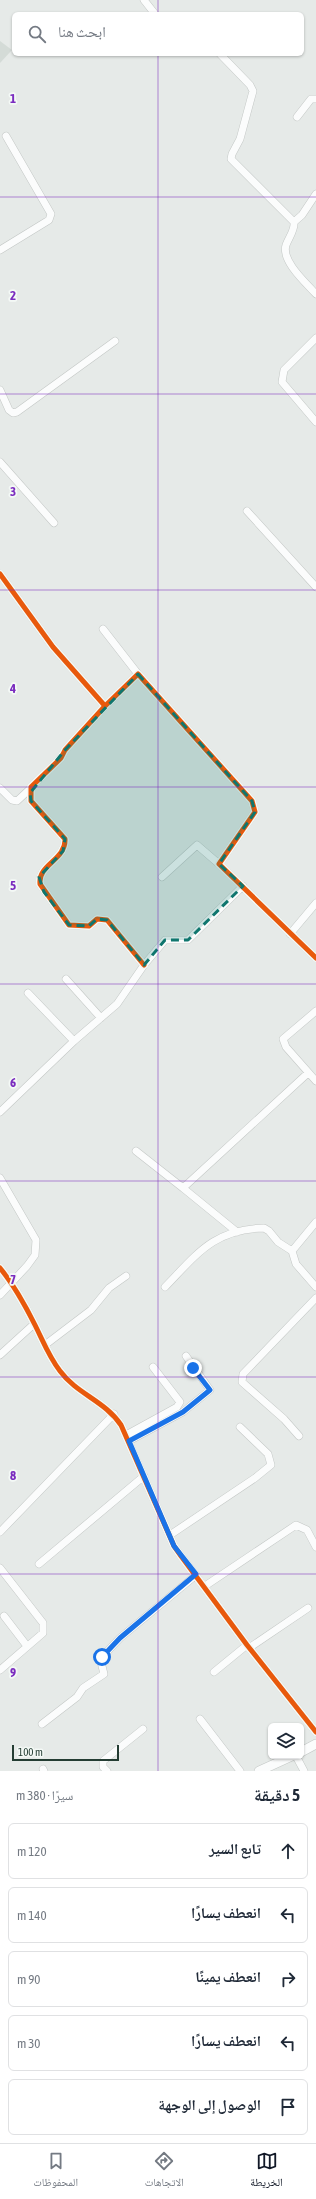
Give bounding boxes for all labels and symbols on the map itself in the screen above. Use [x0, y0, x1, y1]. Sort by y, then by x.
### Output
text: 1 [10, 91, 16, 106]
text: 2 [10, 288, 16, 303]
text: 3 [10, 484, 16, 499]
text: 4 [9, 681, 16, 696]
text: 5 [10, 878, 16, 893]
text: 6 [10, 1075, 16, 1090]
text: 7 [10, 1272, 16, 1287]
route end [184, 1359, 202, 1377]
text: 8 [10, 1468, 16, 1483]
route start [93, 1648, 111, 1666]
text: 9 [10, 1665, 16, 1680]
scale bar [12, 1743, 119, 1762]

